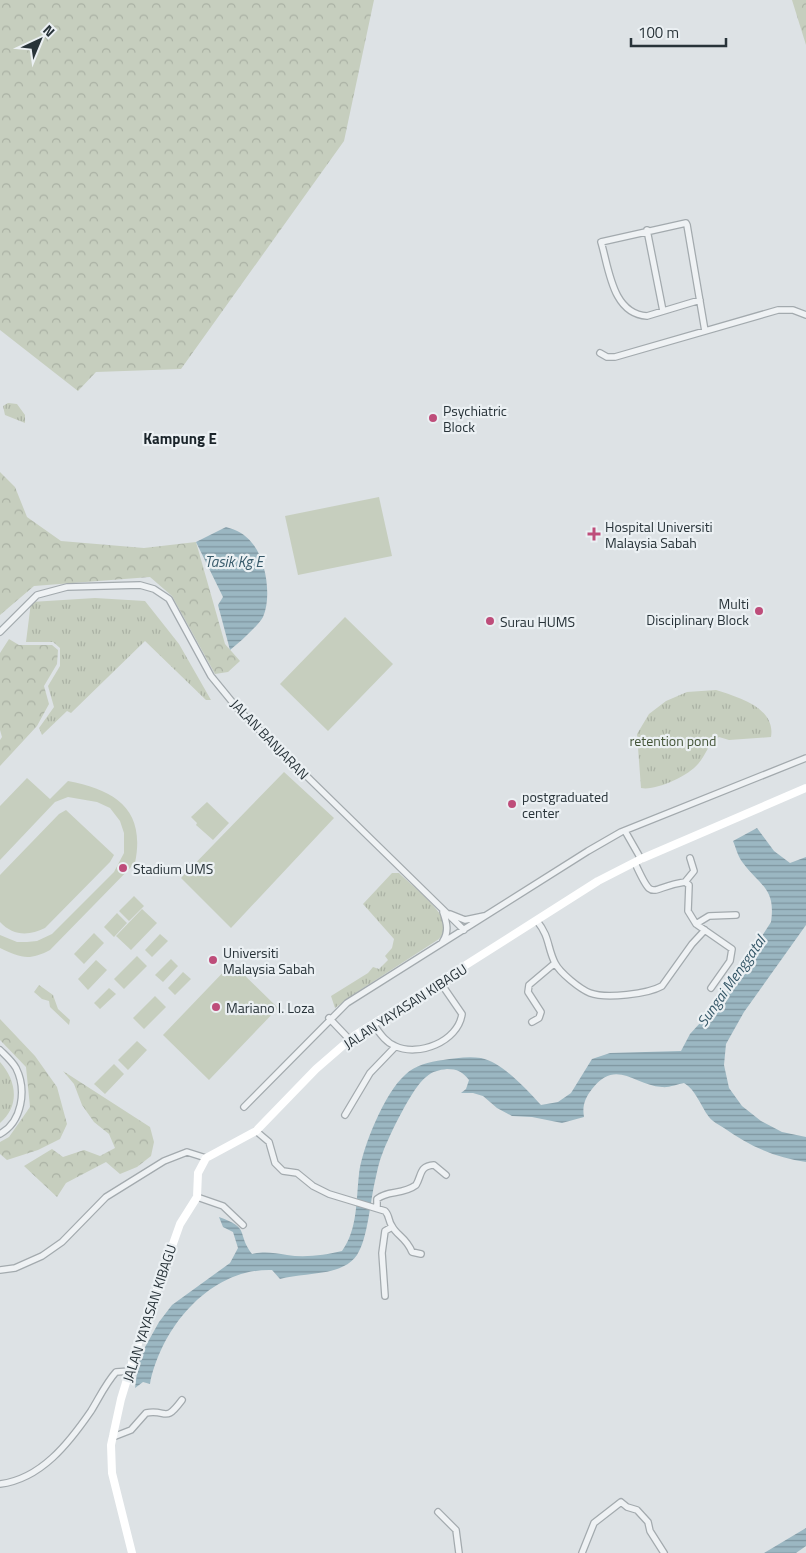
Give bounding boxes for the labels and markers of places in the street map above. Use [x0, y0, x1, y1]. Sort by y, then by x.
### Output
place label: Psychiatric Block [443, 400, 507, 437]
marker: Psychiatric Block [427, 412, 439, 424]
place label: Hospital Universiti Malaysia Sabah [605, 516, 713, 553]
marker: Hospital Universiti Malaysia Sabah [587, 527, 601, 541]
place label: Multi Disciplinary Block [646, 593, 749, 630]
marker: Multi Disciplinary Block [753, 605, 765, 617]
place label: Surau HUMS [500, 611, 575, 632]
marker: Surau HUMS [484, 615, 496, 627]
place label: postgraduated center [522, 786, 609, 823]
marker: postgraduated center [506, 798, 518, 810]
place label: Stadium UMS [133, 858, 213, 879]
marker: Stadium UMS [117, 862, 129, 874]
place label: Universiti Malaysia Sabah [223, 942, 315, 979]
marker: Universiti Malaysia Sabah [207, 954, 219, 966]
place label: Mariano I. Loza [226, 997, 315, 1018]
marker: Mariano I. Loza [210, 1001, 222, 1013]

